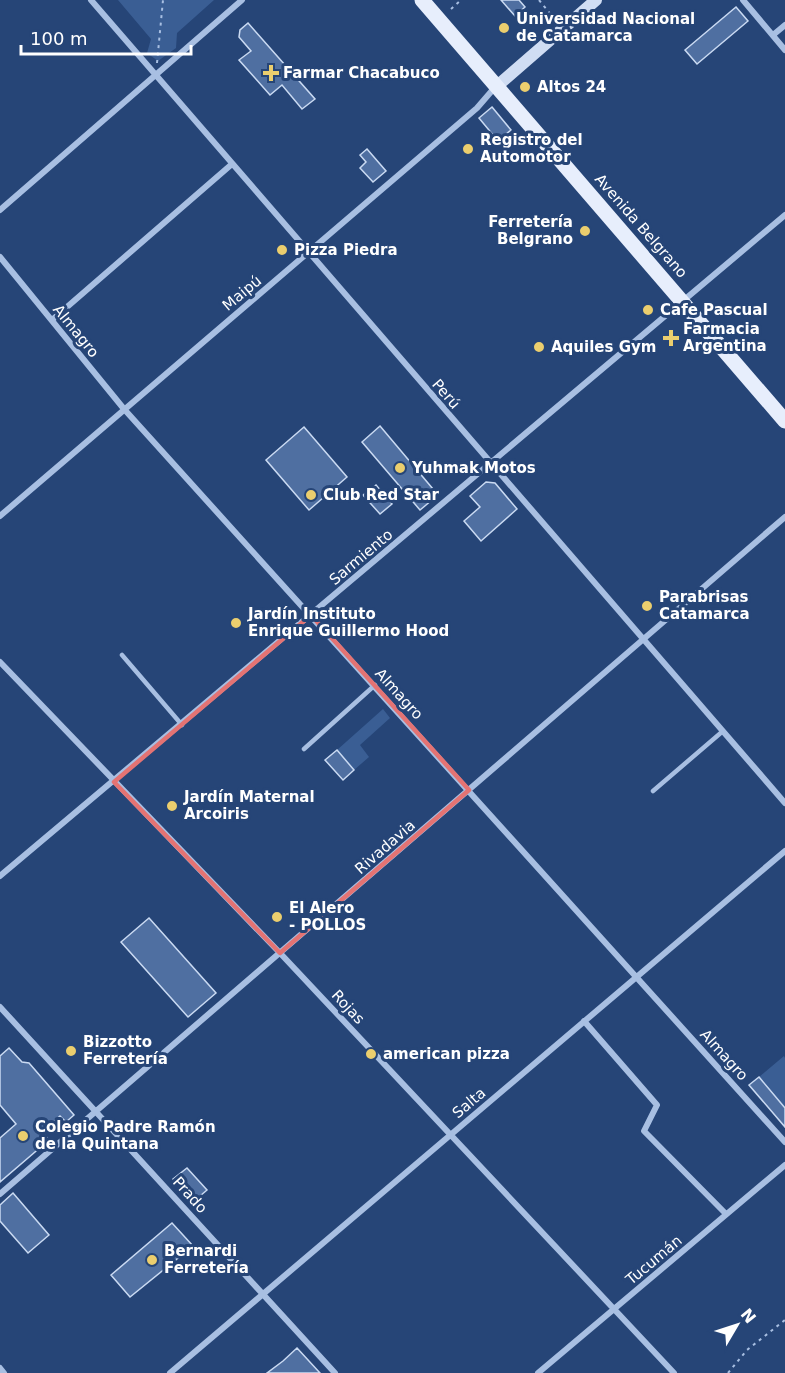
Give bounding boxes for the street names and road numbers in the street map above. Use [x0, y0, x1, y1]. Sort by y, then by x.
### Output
street label: Avenida Belgrano [591, 170, 691, 282]
street label: Maipú [219, 272, 265, 314]
street label: Almagro [49, 301, 103, 361]
street label: Perú [428, 375, 464, 413]
street label: Sarmiento [326, 525, 396, 589]
street label: Almagro [371, 665, 427, 723]
street label: Rivadavia [351, 816, 419, 878]
street label: Rojas [328, 986, 368, 1028]
street label: Almagro [696, 1026, 752, 1084]
street label: Salta [449, 1084, 489, 1122]
street label: Prado [169, 1173, 211, 1217]
street label: Tucumán [622, 1231, 686, 1289]

